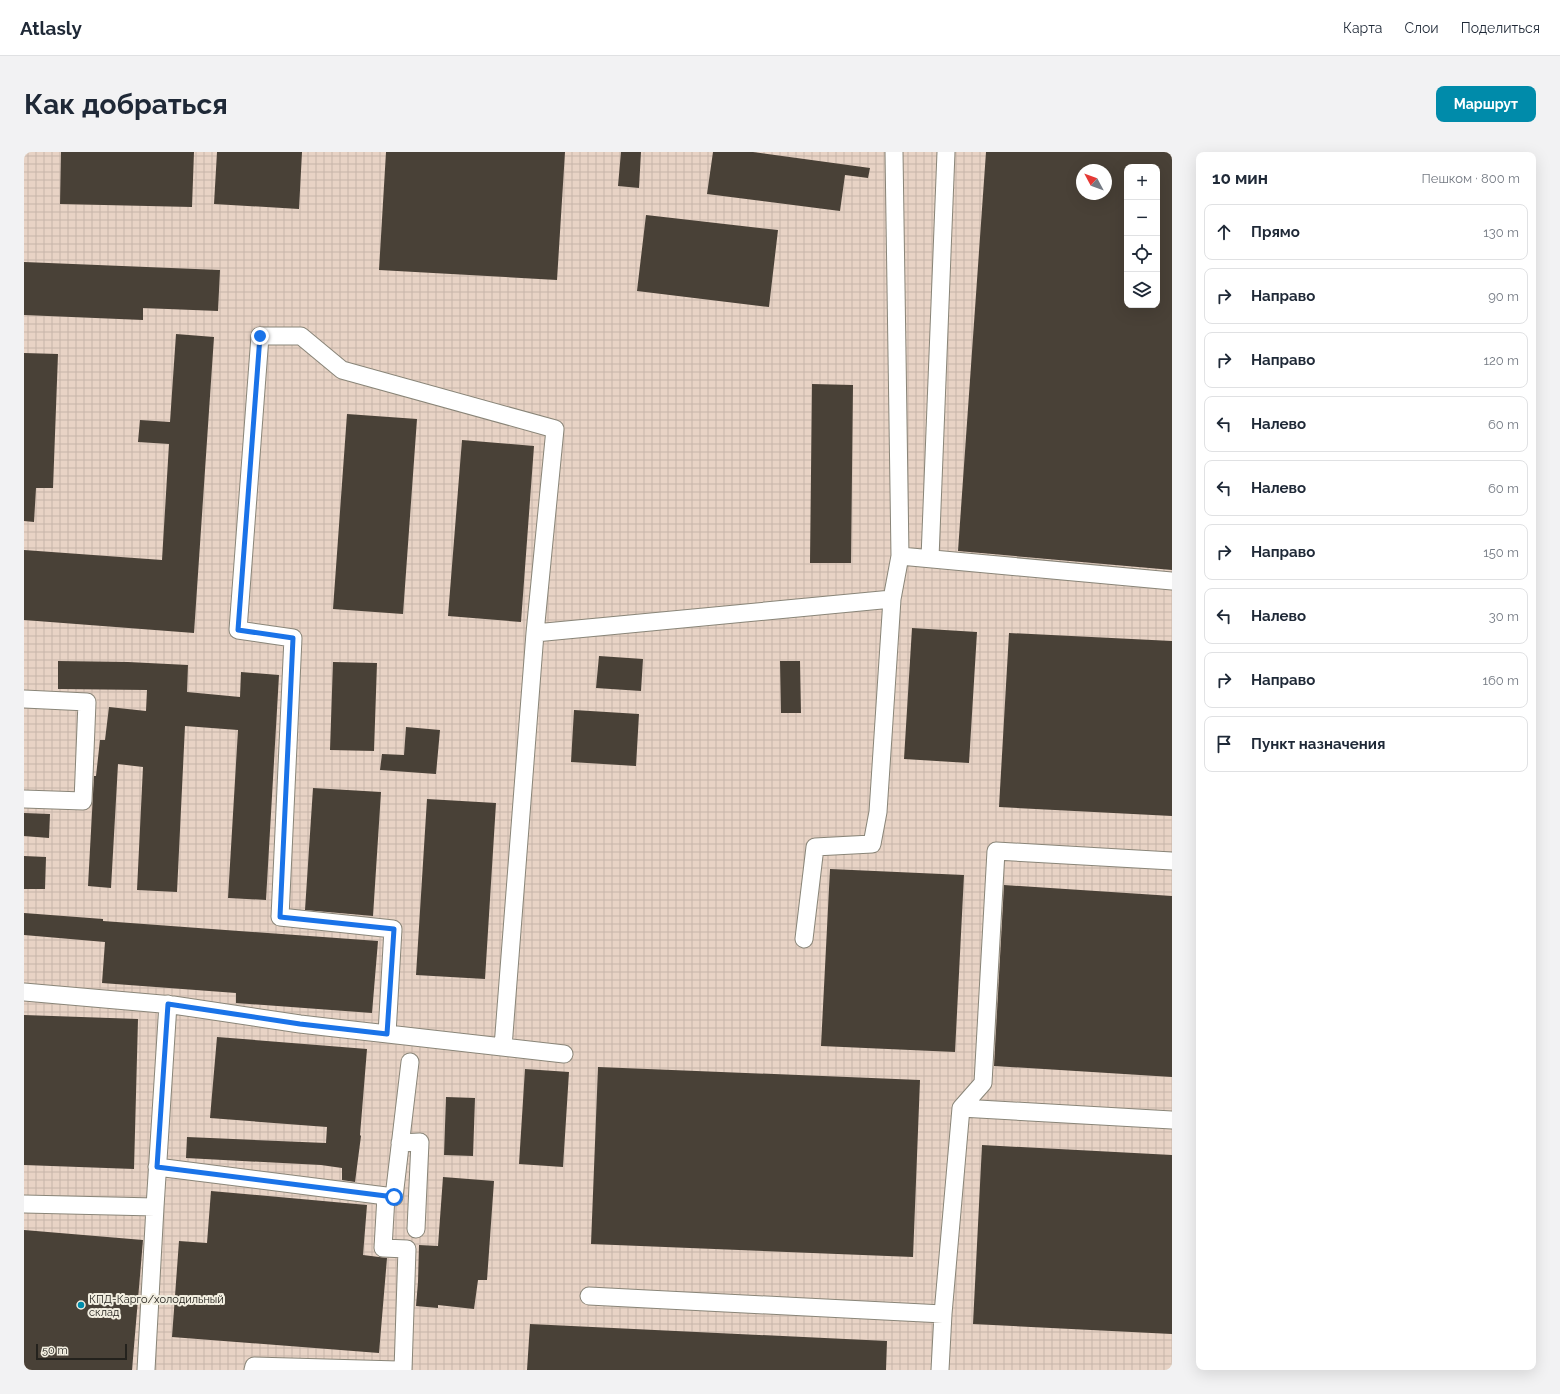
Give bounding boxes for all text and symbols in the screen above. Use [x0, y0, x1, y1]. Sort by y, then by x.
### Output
text: Atlasly [20, 17, 82, 39]
text: Карта [1343, 20, 1382, 36]
text: Слои [1404, 20, 1439, 36]
text: Поделиться [1461, 20, 1540, 36]
button: Маршрут [1436, 86, 1536, 122]
text: Как добраться [24, 88, 228, 121]
north arrow [1076, 164, 1112, 200]
map controls [1124, 164, 1160, 308]
button: + [1124, 164, 1160, 200]
text: 10 мин [1212, 168, 1268, 188]
text: Пешком · 800 m [1421, 171, 1520, 186]
button: − [1124, 200, 1160, 236]
icon: ahead [1213, 221, 1235, 243]
text: Прямо [1251, 223, 1300, 241]
text: 130 m [1483, 225, 1519, 240]
button: locate [1124, 236, 1160, 272]
button: layers [1124, 272, 1160, 308]
icon: right [1213, 285, 1235, 307]
text: Направо [1251, 287, 1315, 305]
text: 90 m [1488, 289, 1519, 304]
route end [251, 327, 269, 345]
icon: right [1213, 349, 1235, 371]
text: Направо [1251, 351, 1315, 369]
text: 120 m [1483, 353, 1519, 368]
icon: left [1213, 413, 1235, 435]
text: Налево [1251, 415, 1306, 433]
text: 60 m [1488, 417, 1519, 432]
icon: left [1213, 477, 1235, 499]
text: Налево [1251, 479, 1306, 497]
text: 60 m [1488, 481, 1519, 496]
icon: right [1213, 541, 1235, 563]
text: Направо [1251, 543, 1315, 561]
text: 150 m [1483, 545, 1519, 560]
icon: left [1213, 605, 1235, 627]
text: Налево [1251, 607, 1306, 625]
text: 30 m [1489, 609, 1519, 624]
icon: right [1213, 669, 1235, 691]
text: Направо [1251, 671, 1315, 689]
text: 160 m [1482, 673, 1519, 688]
icon: arrive [1213, 733, 1235, 755]
text: Пункт назначения [1251, 735, 1385, 753]
route start [385, 1188, 403, 1206]
place label: КПД-Карго/холодильный склад [89, 1293, 224, 1319]
marker: КПД-Карго/холодильный склад [76, 1300, 86, 1310]
scale bar [36, 1342, 127, 1361]
text: 50 m [42, 1344, 68, 1357]

